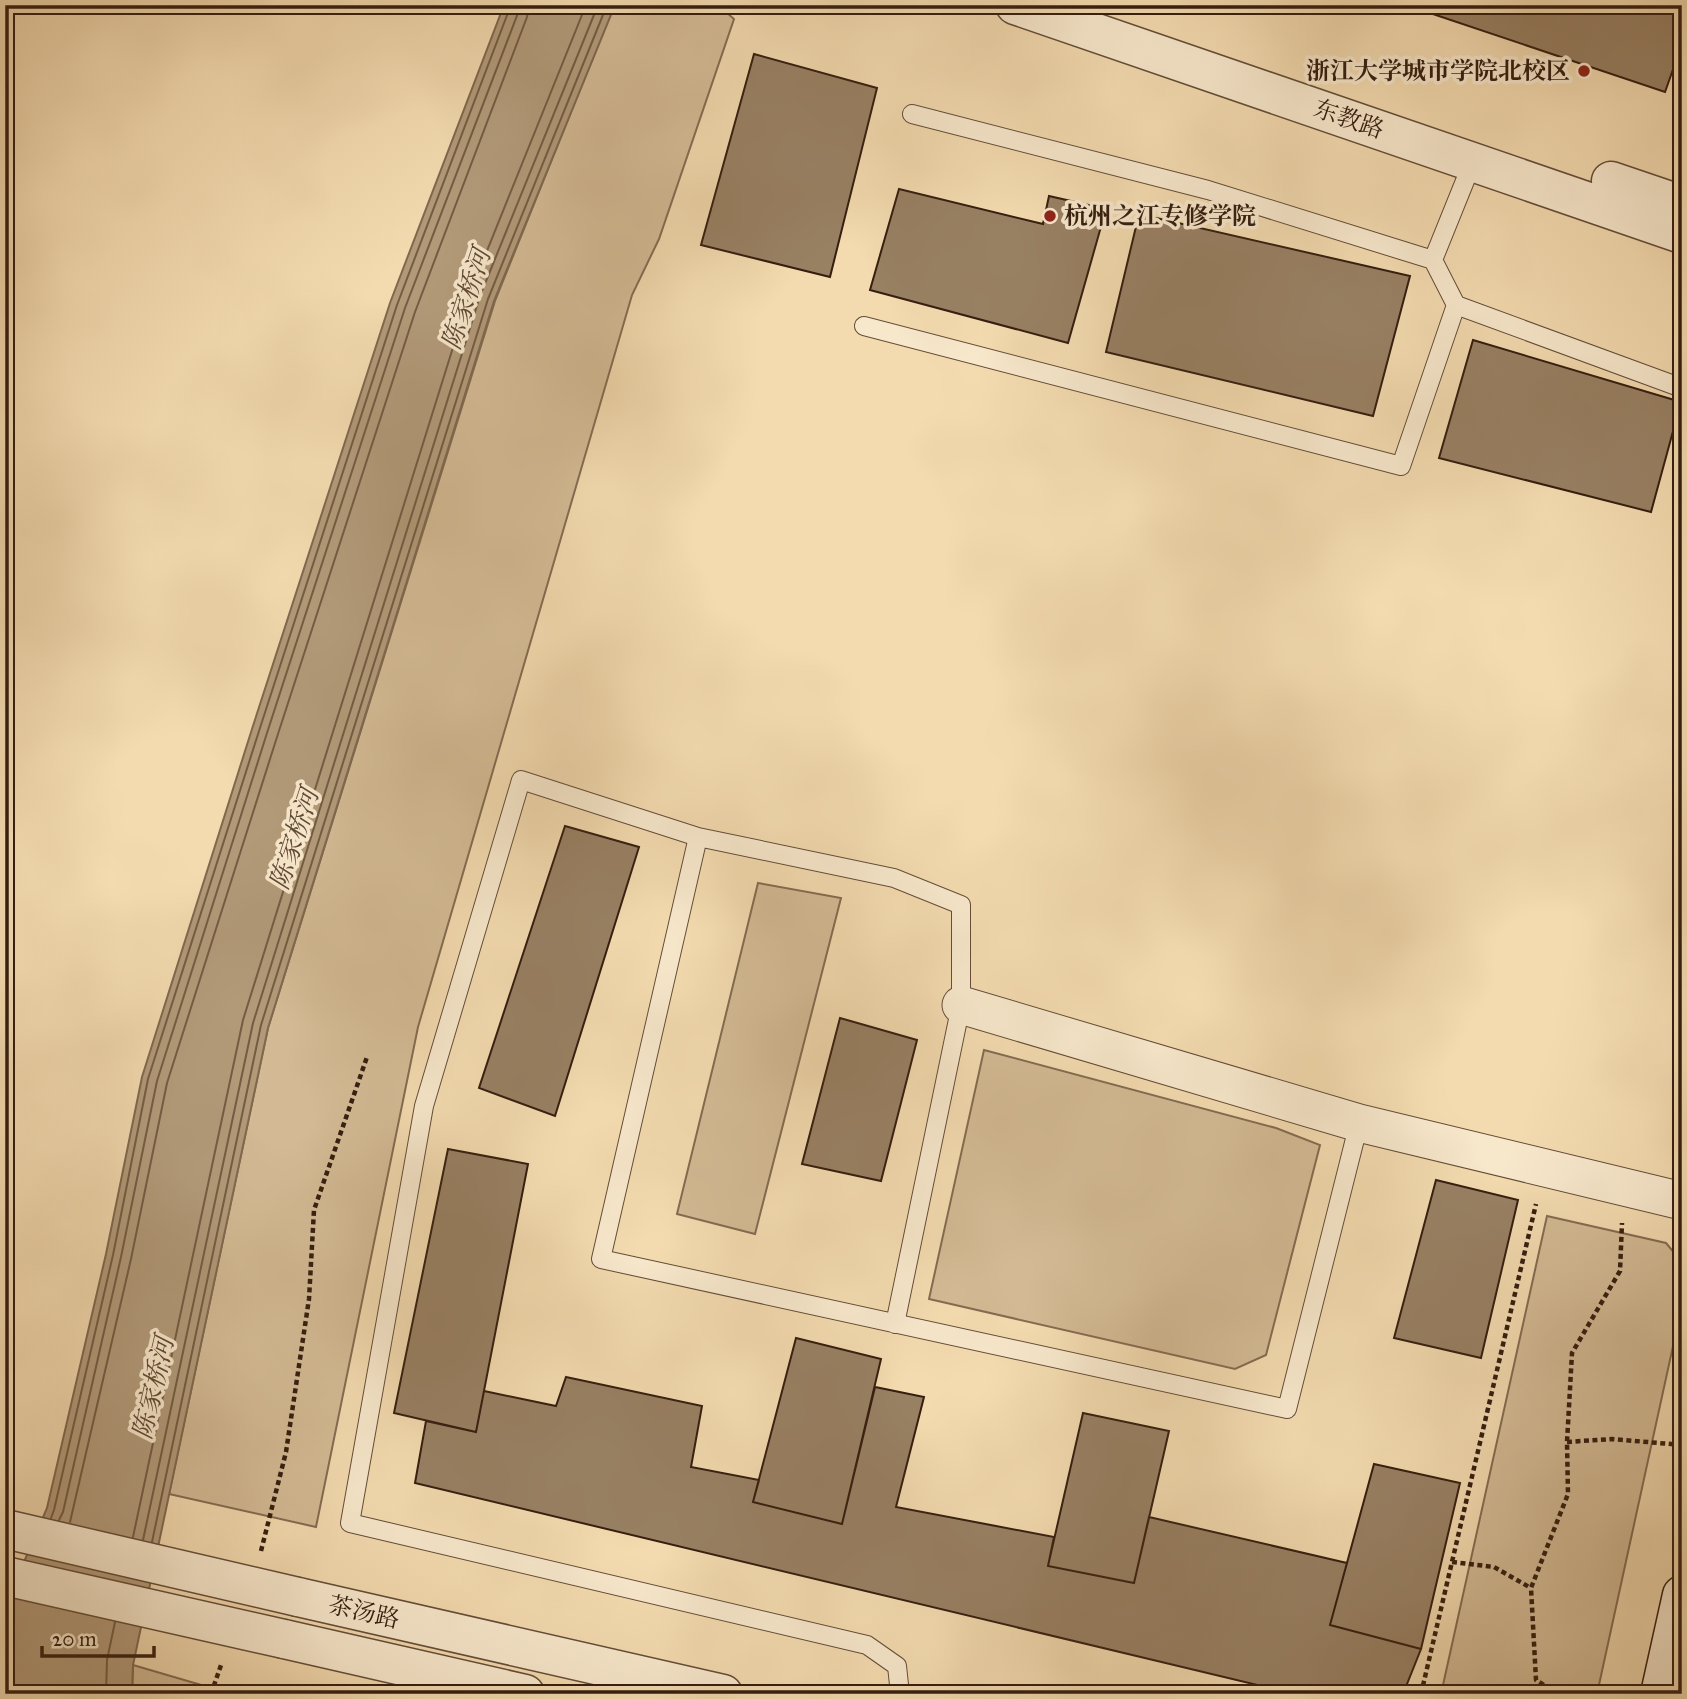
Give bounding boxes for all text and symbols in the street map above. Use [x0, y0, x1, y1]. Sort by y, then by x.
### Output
place label: 浙江大学城市学院北校区 [1306, 56, 1570, 86]
marker: 浙江大学城市学院北校区 [1576, 63, 1592, 79]
street label: 东教路 [1310, 93, 1388, 145]
place label: 杭州之江专修学院 [1064, 201, 1256, 231]
marker: 杭州之江专修学院 [1042, 208, 1058, 224]
water label: 陈家桥河 [435, 241, 499, 353]
water label: 陈家桥河 [263, 781, 327, 893]
water label: 陈家桥河 [126, 1330, 181, 1442]
street label: 茶汤路 [326, 1589, 402, 1635]
scale bar [42, 1615, 154, 1659]
text: 20 m [52, 1626, 97, 1652]

